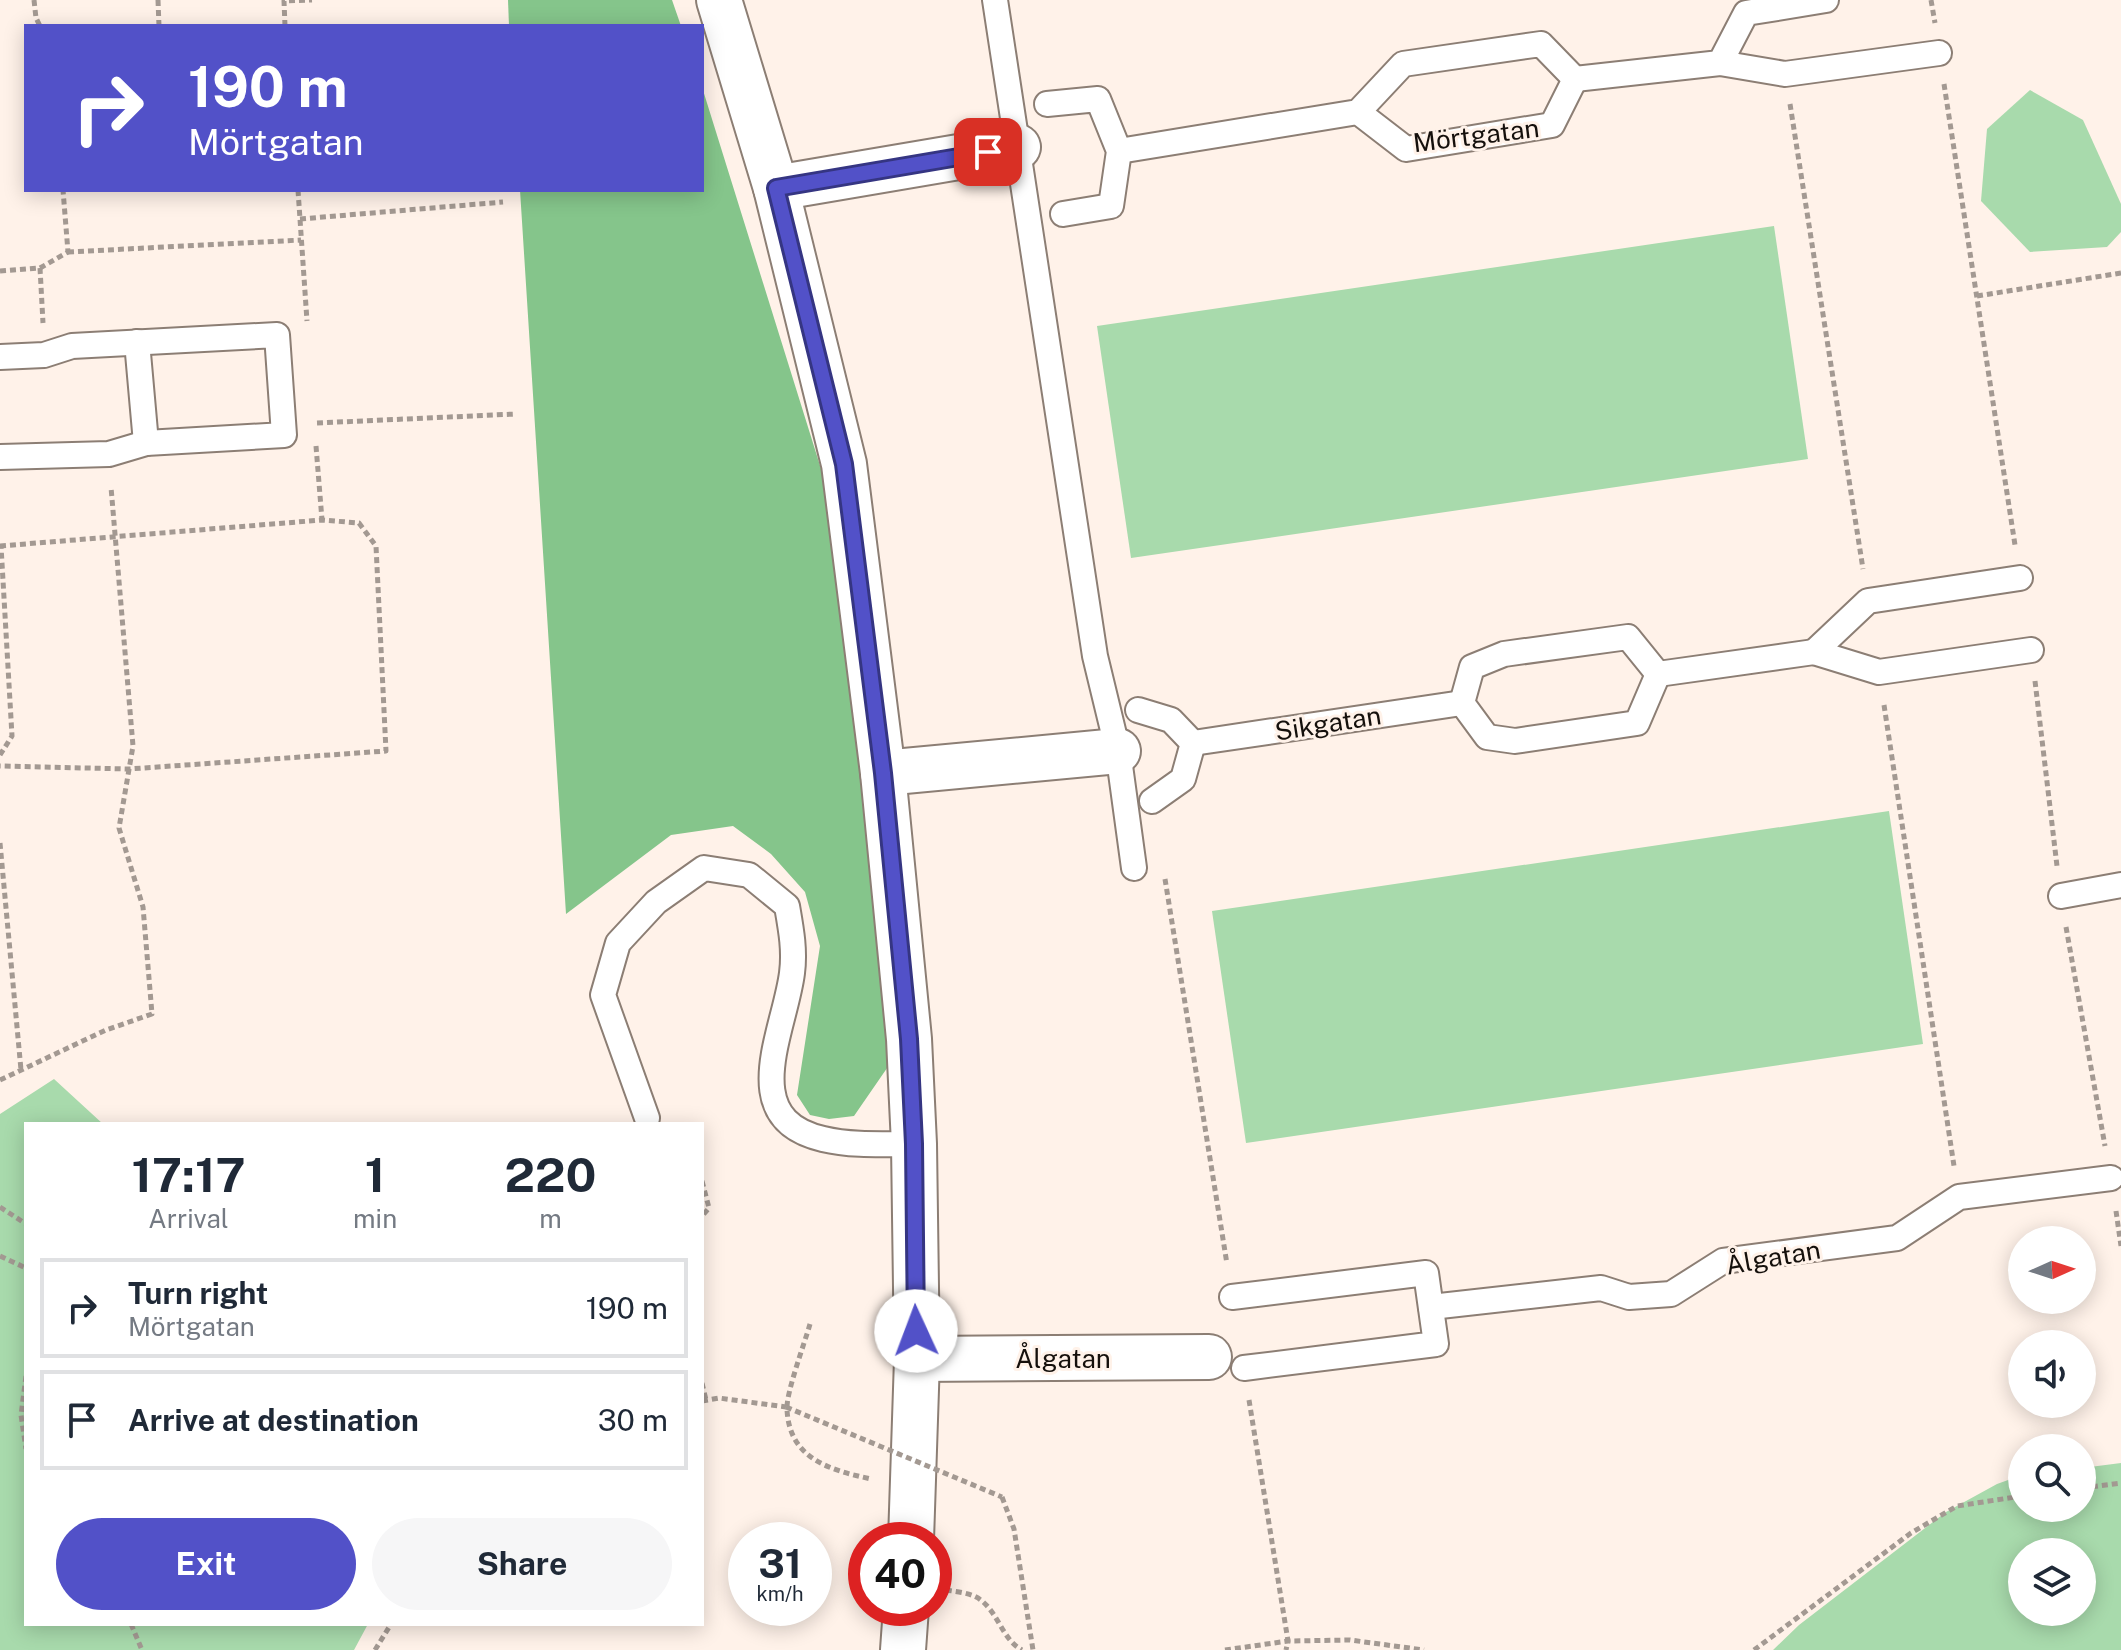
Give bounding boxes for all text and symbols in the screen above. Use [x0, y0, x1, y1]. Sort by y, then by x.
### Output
text: 190 m [188, 54, 348, 120]
icon: right [56, 56, 160, 160]
street label: Mörtgatan [1411, 112, 1541, 158]
pin [954, 118, 1022, 186]
text: Mörtgatan [188, 121, 364, 163]
icon: arrive [966, 130, 1010, 174]
street label: Sikgatan [1273, 699, 1383, 747]
text: 17:17 [131, 1146, 246, 1203]
text: 1 [365, 1146, 385, 1203]
text: 220 [505, 1146, 597, 1203]
text: Arrival [148, 1203, 229, 1234]
text: min [353, 1203, 397, 1234]
text: m [539, 1203, 562, 1234]
north arrow [2008, 1226, 2096, 1314]
map controls [2008, 1226, 2096, 1626]
street label: Ålgatan [1723, 1231, 1823, 1281]
text: Turn right [128, 1275, 268, 1311]
icon: right [60, 1286, 104, 1330]
position arrow [874, 1289, 958, 1373]
text: 190 m [586, 1290, 668, 1326]
text: Mörtgatan [128, 1311, 255, 1342]
button: sound [2008, 1330, 2096, 1418]
street label: Ålgatan [1015, 1341, 1111, 1374]
icon: arrive [60, 1398, 104, 1442]
text: Arrive at destination [128, 1402, 419, 1438]
text: 30 m [598, 1402, 668, 1438]
button: search [2008, 1434, 2096, 1522]
button: Exit [56, 1518, 356, 1610]
button: Share [372, 1518, 672, 1610]
speed limit sign: 40 [848, 1522, 952, 1626]
button: layers [2008, 1538, 2096, 1626]
text: 31 [758, 1540, 802, 1587]
text: km/h [756, 1582, 804, 1606]

